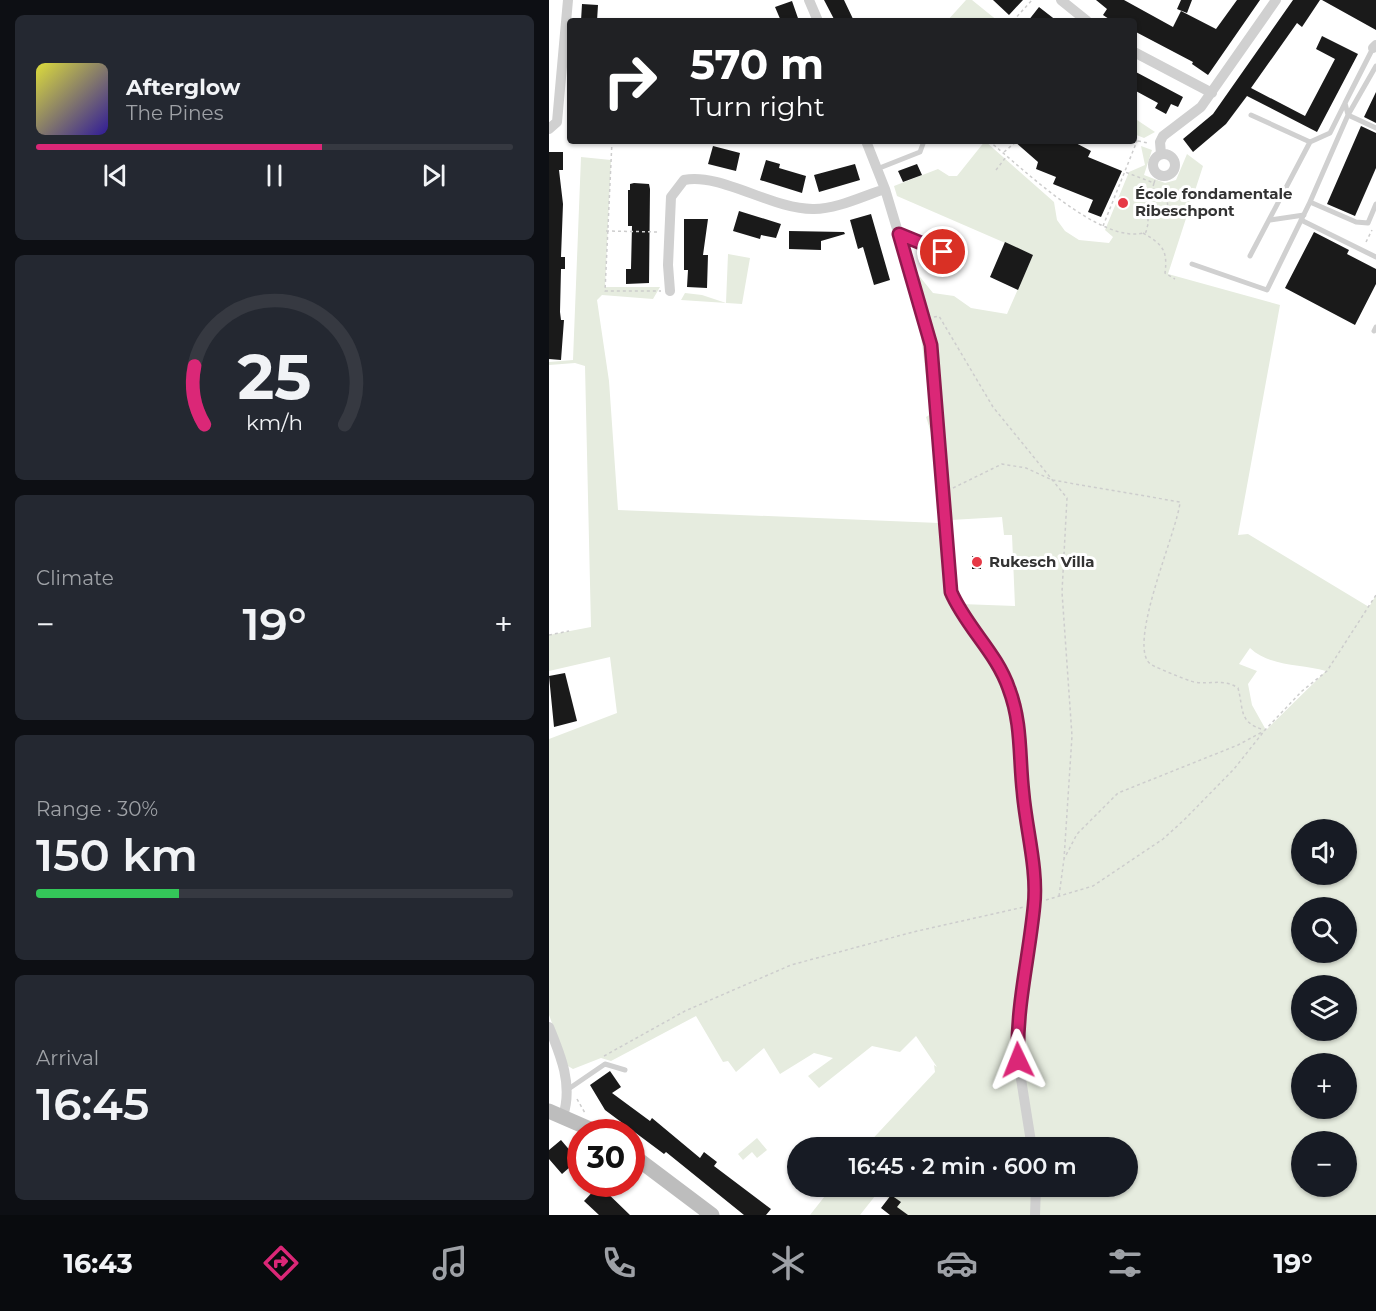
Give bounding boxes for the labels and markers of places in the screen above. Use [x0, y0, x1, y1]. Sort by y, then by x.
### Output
place label: École fondamentale Ribeschpont [1135, 184, 1293, 220]
marker: École fondamentale Ribeschpont [1116, 196, 1130, 210]
pin [917, 226, 968, 277]
place label: Rukesch Villa [989, 552, 1095, 571]
marker: Rukesch Villa [970, 555, 984, 569]

